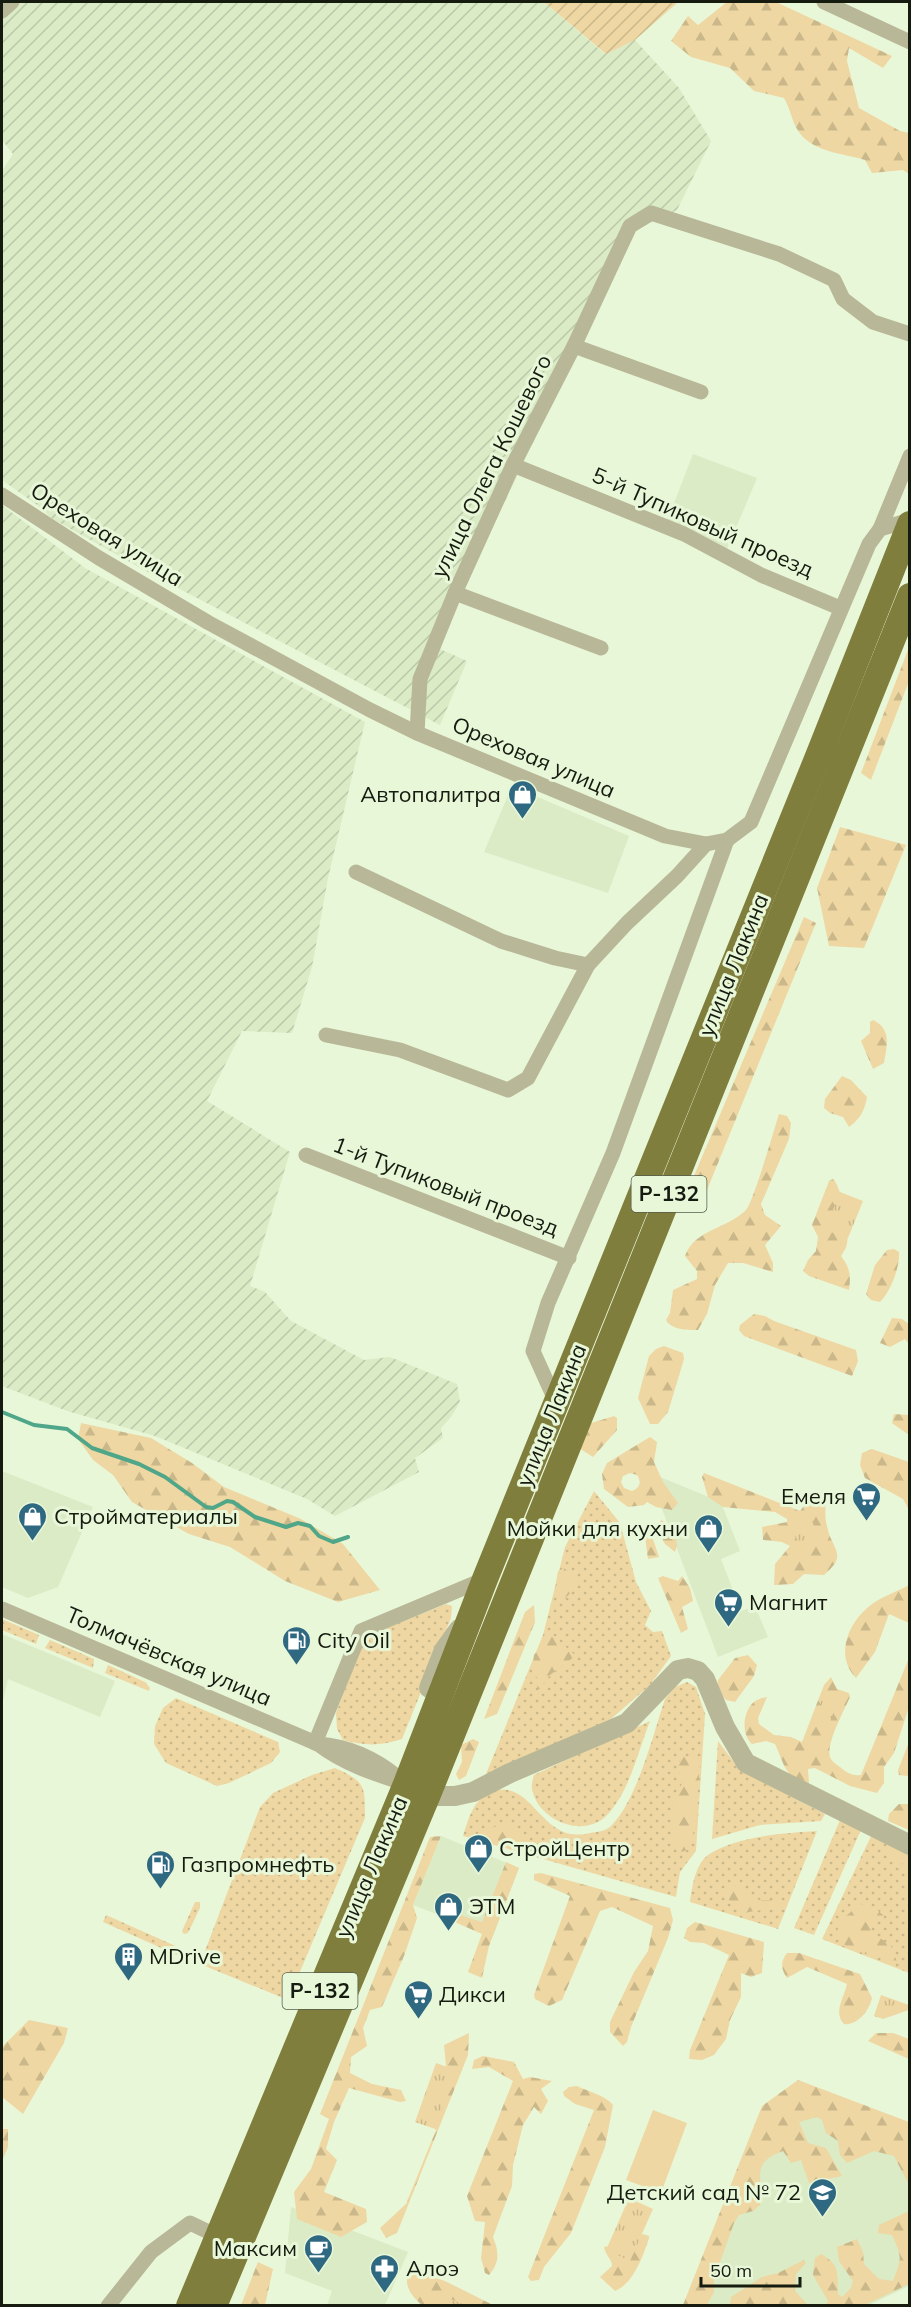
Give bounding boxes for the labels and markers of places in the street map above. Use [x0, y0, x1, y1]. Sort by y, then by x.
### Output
shop icon: Автопалитра [506, 778, 538, 820]
place label: Автопалитра [360, 780, 501, 808]
supermarket icon: Емеля [851, 1480, 883, 1522]
place label: Емеля [781, 1482, 846, 1510]
shop icon: Стройматериалы [17, 1500, 49, 1542]
place label: Стройматериалы [54, 1502, 238, 1530]
shop icon: Мойки для кухни [693, 1512, 725, 1554]
place label: Мойки для кухни [507, 1514, 688, 1542]
supermarket icon: Магнит [712, 1586, 744, 1628]
place label: Магнит [749, 1588, 827, 1616]
fuel station icon: City Oil [280, 1624, 312, 1666]
place label: City Oil [317, 1626, 390, 1654]
shop icon: СтройЦентр [462, 1832, 494, 1874]
place label: СтройЦентр [499, 1834, 630, 1862]
fuel station icon: Газпромнефть [144, 1848, 176, 1890]
place label: Газпромнефть [181, 1850, 334, 1878]
shop icon: ЭТМ [432, 1890, 464, 1932]
place label: ЭТМ [469, 1892, 515, 1920]
building icon: MDrive [112, 1940, 144, 1982]
place label: MDrive [149, 1942, 221, 1970]
supermarket icon: Дикси [402, 1978, 434, 2020]
place label: Дикси [439, 1980, 506, 2008]
school or university icon: Детский сад № 72 [806, 2176, 838, 2218]
place label: Детский сад № 72 [607, 2178, 801, 2206]
cafe icon: Максим [302, 2232, 334, 2274]
place label: Максим [214, 2234, 297, 2262]
pharmacy icon: Алоэ [369, 2252, 401, 2294]
place label: Алоэ [406, 2254, 459, 2282]

